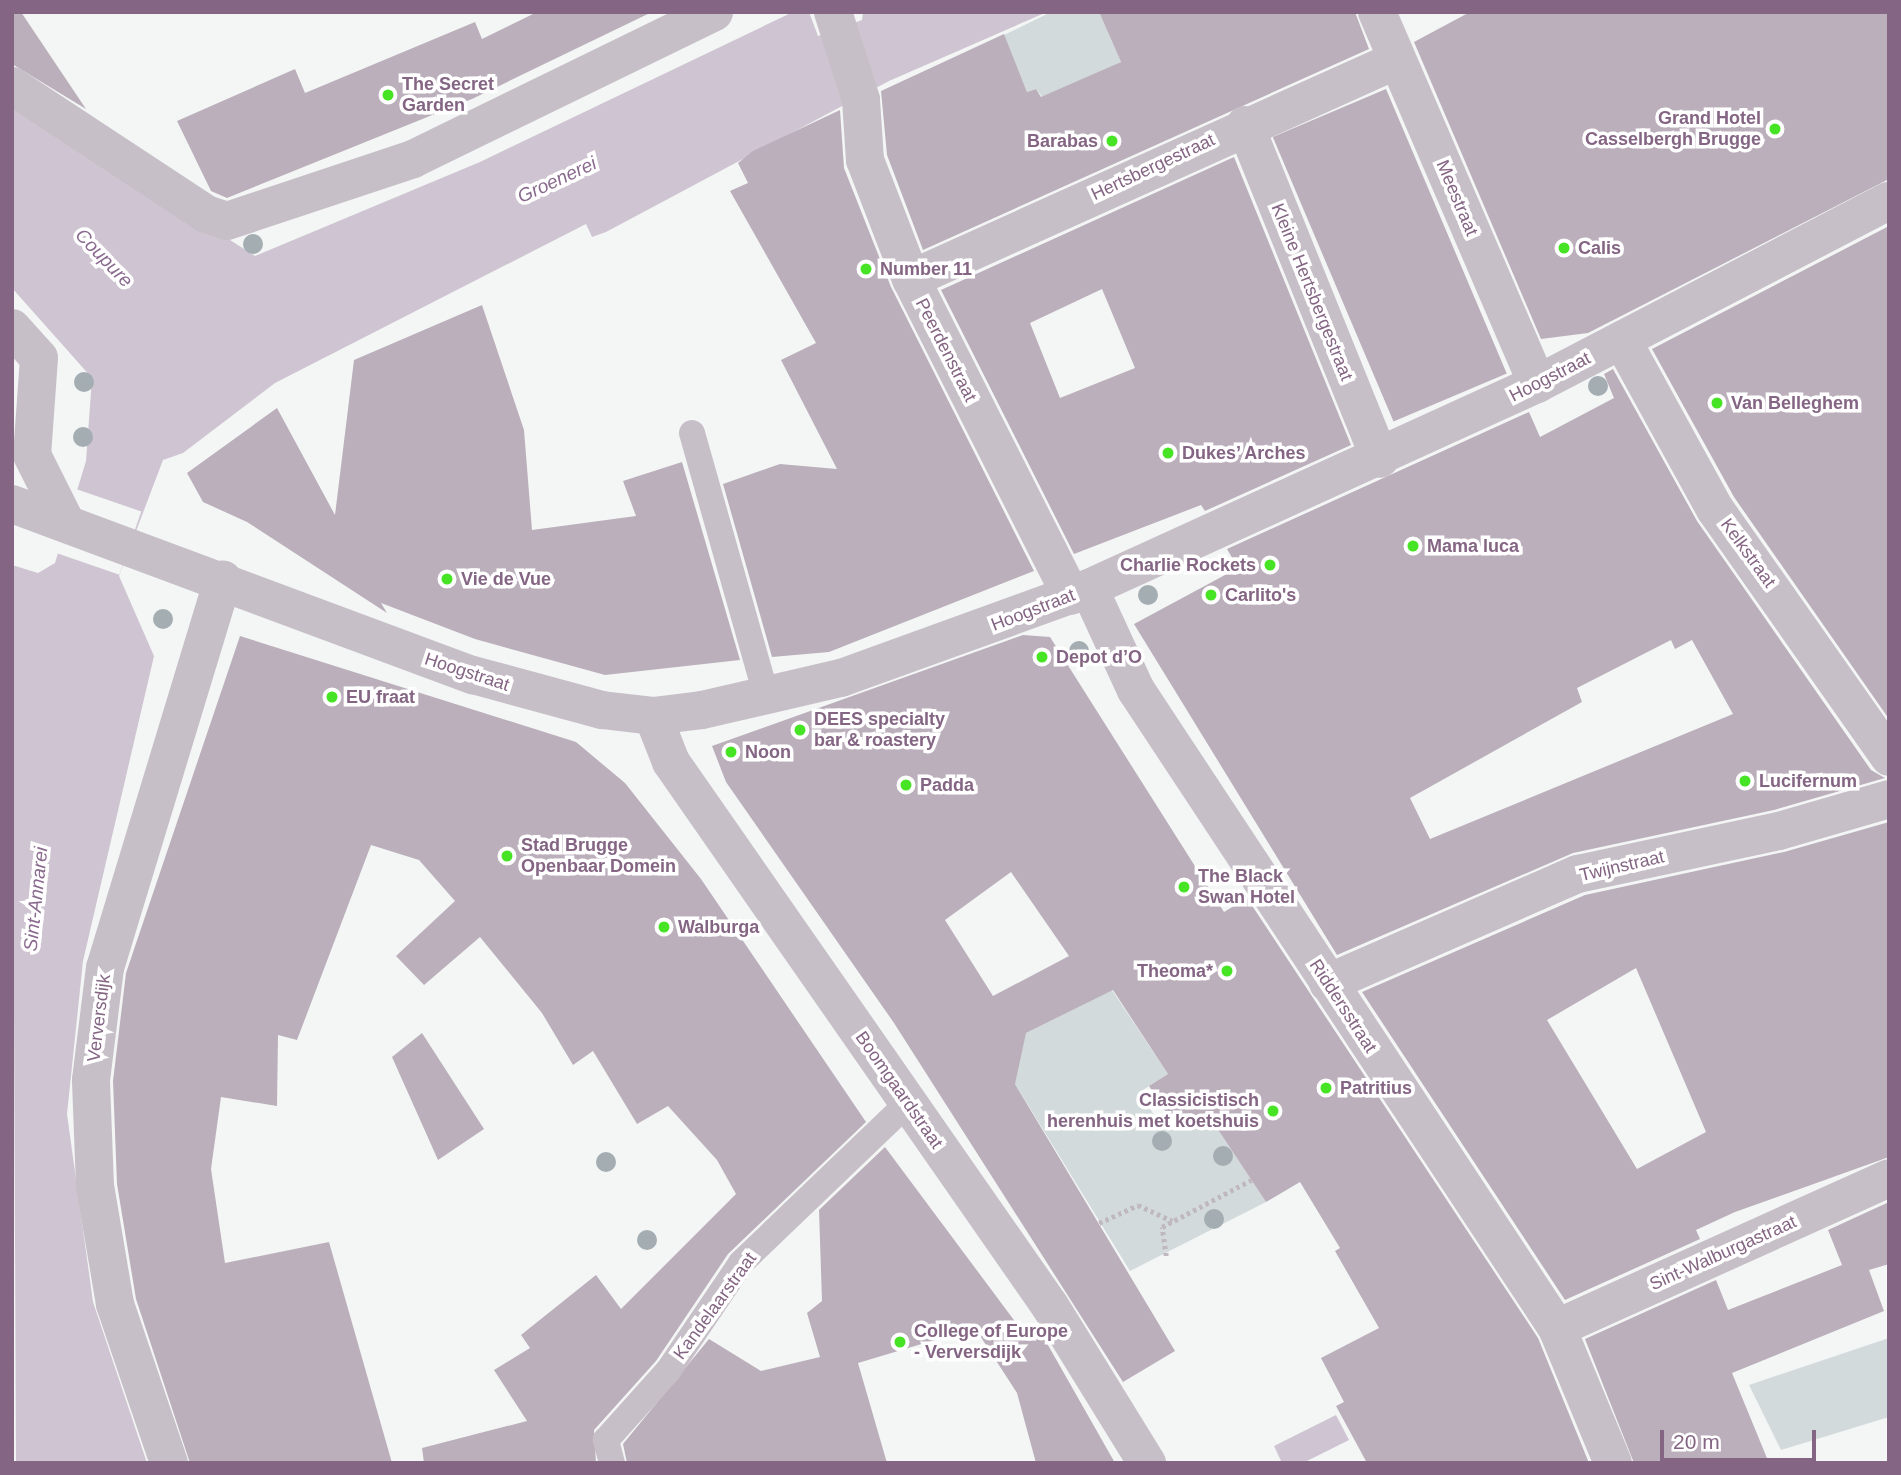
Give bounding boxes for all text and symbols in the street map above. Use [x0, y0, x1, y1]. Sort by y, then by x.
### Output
place label: The Secret Garden [402, 74, 494, 116]
marker: The Secret Garden [380, 87, 396, 103]
place label: Grand Hotel Casselbergh Brugge [1585, 108, 1761, 150]
marker: Grand Hotel Casselbergh Brugge [1767, 121, 1783, 137]
street label: Hertsbergestraat [1088, 129, 1218, 205]
place label: Barabas [1027, 130, 1098, 152]
marker: Barabas [1104, 133, 1120, 149]
water label: Groenerei [514, 152, 600, 208]
street label: Meestraat [1431, 157, 1483, 239]
street label: Kleine Hertsbergestraat [1267, 200, 1357, 384]
water label: Coupure [70, 224, 138, 292]
place label: Calis [1578, 237, 1621, 259]
marker: Calis [1556, 240, 1572, 256]
place label: Number 11 [880, 258, 972, 280]
marker: Number 11 [858, 261, 874, 277]
street label: Peerdenstraat [911, 295, 981, 405]
street label: Hoogstraat [1506, 347, 1594, 407]
place label: Van Belleghem [1731, 392, 1859, 414]
marker: Van Belleghem [1709, 395, 1725, 411]
place label: Dukes’ Arches [1182, 442, 1307, 464]
marker: Dukes’ Arches [1160, 445, 1176, 461]
street label: Kelkstraat [1716, 514, 1780, 592]
place label: Mama luca [1427, 535, 1519, 557]
marker: Mama luca [1405, 538, 1421, 554]
place label: Charlie Rockets [1120, 554, 1256, 576]
marker: Charlie Rockets [1262, 557, 1278, 573]
place label: Vie de Vue [461, 568, 551, 590]
marker: Vie de Vue [439, 571, 455, 587]
street label: Hoogstraat [988, 584, 1078, 636]
place label: Carlito's [1225, 584, 1296, 606]
marker: Carlito's [1203, 587, 1219, 603]
place label: Depot d’O [1056, 646, 1142, 668]
street label: Hoogstraat [422, 648, 512, 696]
marker: Depot d’O [1034, 649, 1050, 665]
place label: EU fraat [346, 686, 415, 708]
marker: EU fraat [324, 689, 340, 705]
place label: DEES specialty bar & roastery [814, 709, 945, 752]
marker: DEES specialty bar & roastery [792, 722, 808, 738]
place label: Noon [745, 741, 791, 763]
marker: Noon [723, 744, 739, 760]
place label: Lucifernum [1759, 770, 1857, 792]
marker: Lucifernum [1737, 773, 1753, 789]
place label: Padda [920, 774, 974, 796]
marker: Padda [898, 777, 914, 793]
place label: Stad Brugge Openbaar Domein [521, 835, 676, 878]
water label: Sint-Annarei [19, 846, 53, 952]
street label: Twijnstraat [1578, 846, 1666, 886]
marker: Stad Brugge Openbaar Domein [499, 848, 515, 864]
place label: The Black Swan Hotel [1198, 866, 1295, 908]
marker: The Black Swan Hotel [1176, 879, 1192, 895]
place label: Walburga [678, 916, 759, 938]
marker: Walburga [656, 919, 672, 935]
street label: Riddersstraat [1305, 955, 1381, 1057]
place label: Theoma* [1137, 960, 1213, 982]
marker: Theoma* [1219, 963, 1235, 979]
street label: Verversdijk [83, 973, 115, 1063]
street label: Boomgaardstraat [851, 1027, 947, 1153]
place label: Patritius [1340, 1077, 1412, 1099]
marker: Patritius [1318, 1080, 1334, 1096]
place label: Classicistisch herenhuis met koetshuis [1047, 1090, 1259, 1132]
marker: Classicistisch herenhuis met koetshuis [1265, 1103, 1281, 1119]
street label: Sint-Walburgastraat [1646, 1211, 1800, 1295]
street label: Kandelaarstraat [669, 1248, 761, 1364]
place label: College of Europe - Verversdijk [914, 1321, 1068, 1364]
marker: College of Europe - Verversdijk [892, 1334, 908, 1350]
scale bar [1663, 1416, 1819, 1460]
text: 20 m [1673, 1430, 1720, 1453]

